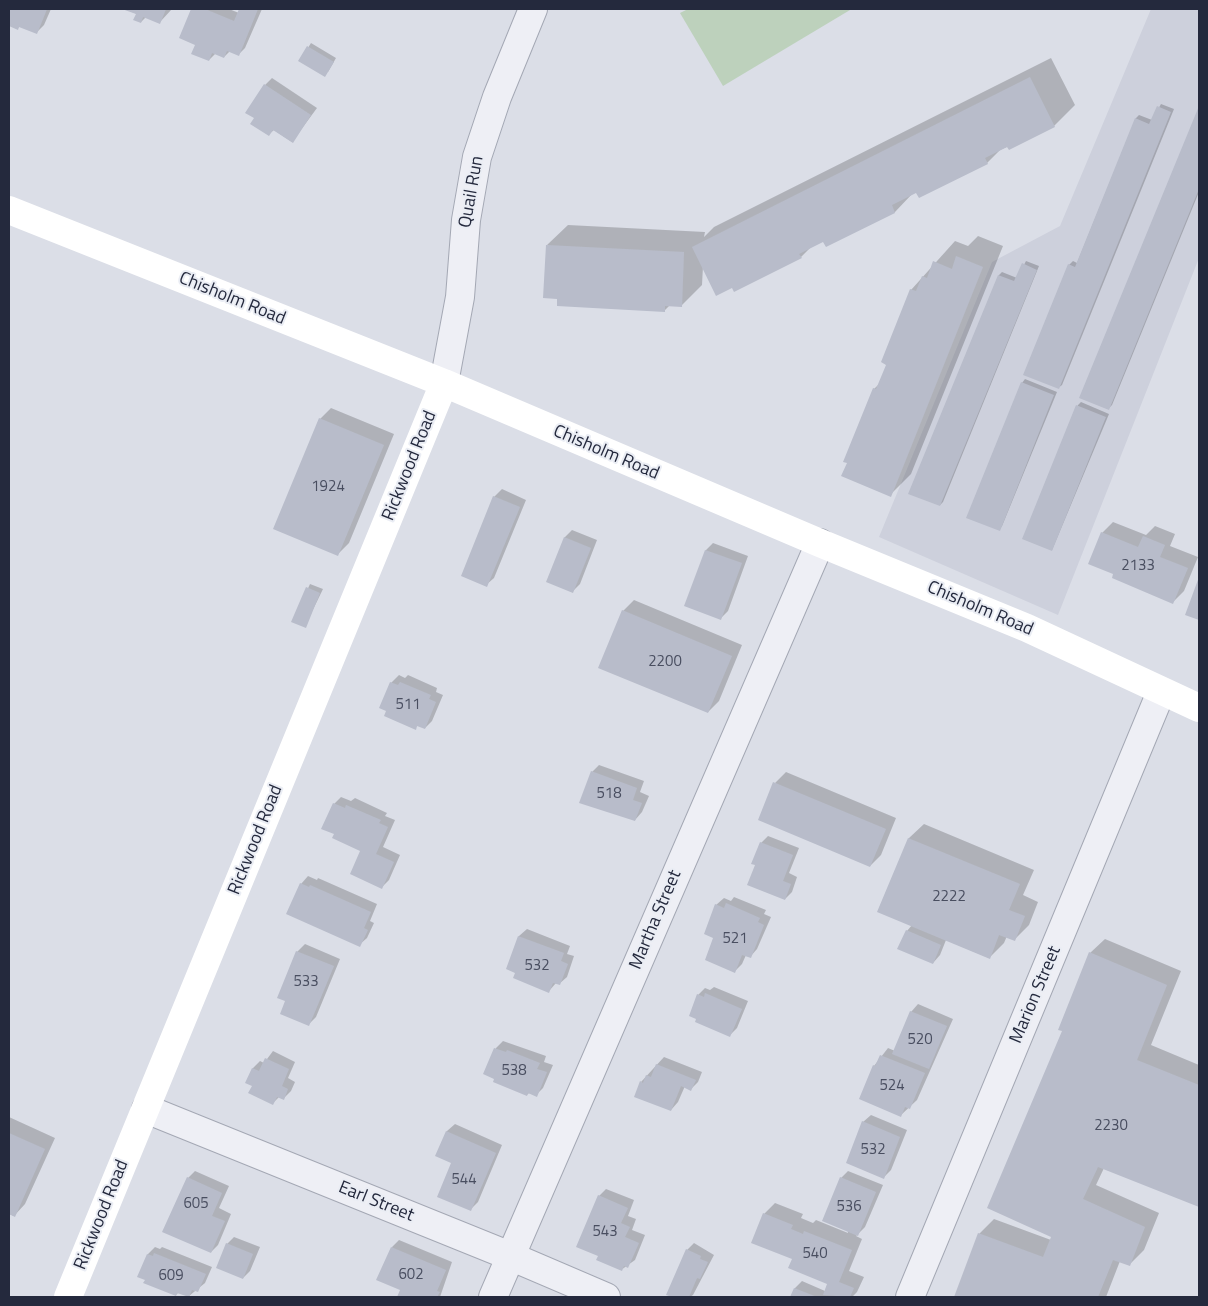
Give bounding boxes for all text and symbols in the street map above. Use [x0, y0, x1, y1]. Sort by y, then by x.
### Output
street label: Quail Run [455, 154, 489, 230]
street label: Chisholm Road [176, 268, 288, 330]
street label: Rickwood Road [378, 408, 442, 524]
street label: Chisholm Road [550, 421, 662, 485]
house number: 1924 [311, 478, 345, 496]
house number: 2133 [1121, 557, 1155, 575]
street label: Chisholm Road [924, 577, 1036, 641]
house number: 2200 [648, 653, 682, 671]
house number: 511 [395, 696, 421, 714]
street label: Rickwood Road [224, 782, 288, 898]
house number: 518 [596, 785, 622, 803]
street label: Martha Street [625, 867, 687, 973]
house number: 2222 [932, 888, 966, 906]
house number: 521 [722, 930, 748, 948]
street label: Marion Street [1006, 943, 1066, 1047]
house number: 532 [524, 957, 550, 975]
house number: 533 [293, 973, 319, 991]
house number: 520 [907, 1031, 933, 1049]
house number: 538 [501, 1062, 527, 1080]
house number: 524 [879, 1077, 905, 1095]
house number: 2230 [1094, 1117, 1128, 1135]
house number: 532 [860, 1141, 886, 1159]
street label: Rickwood Road [70, 1157, 134, 1273]
house number: 544 [451, 1171, 477, 1189]
street label: Earl Street [335, 1177, 417, 1227]
house number: 605 [183, 1195, 209, 1213]
house number: 536 [836, 1198, 862, 1216]
house number: 543 [592, 1223, 618, 1241]
house number: 540 [802, 1245, 828, 1263]
house number: 602 [398, 1266, 424, 1284]
house number: 609 [158, 1267, 184, 1285]

